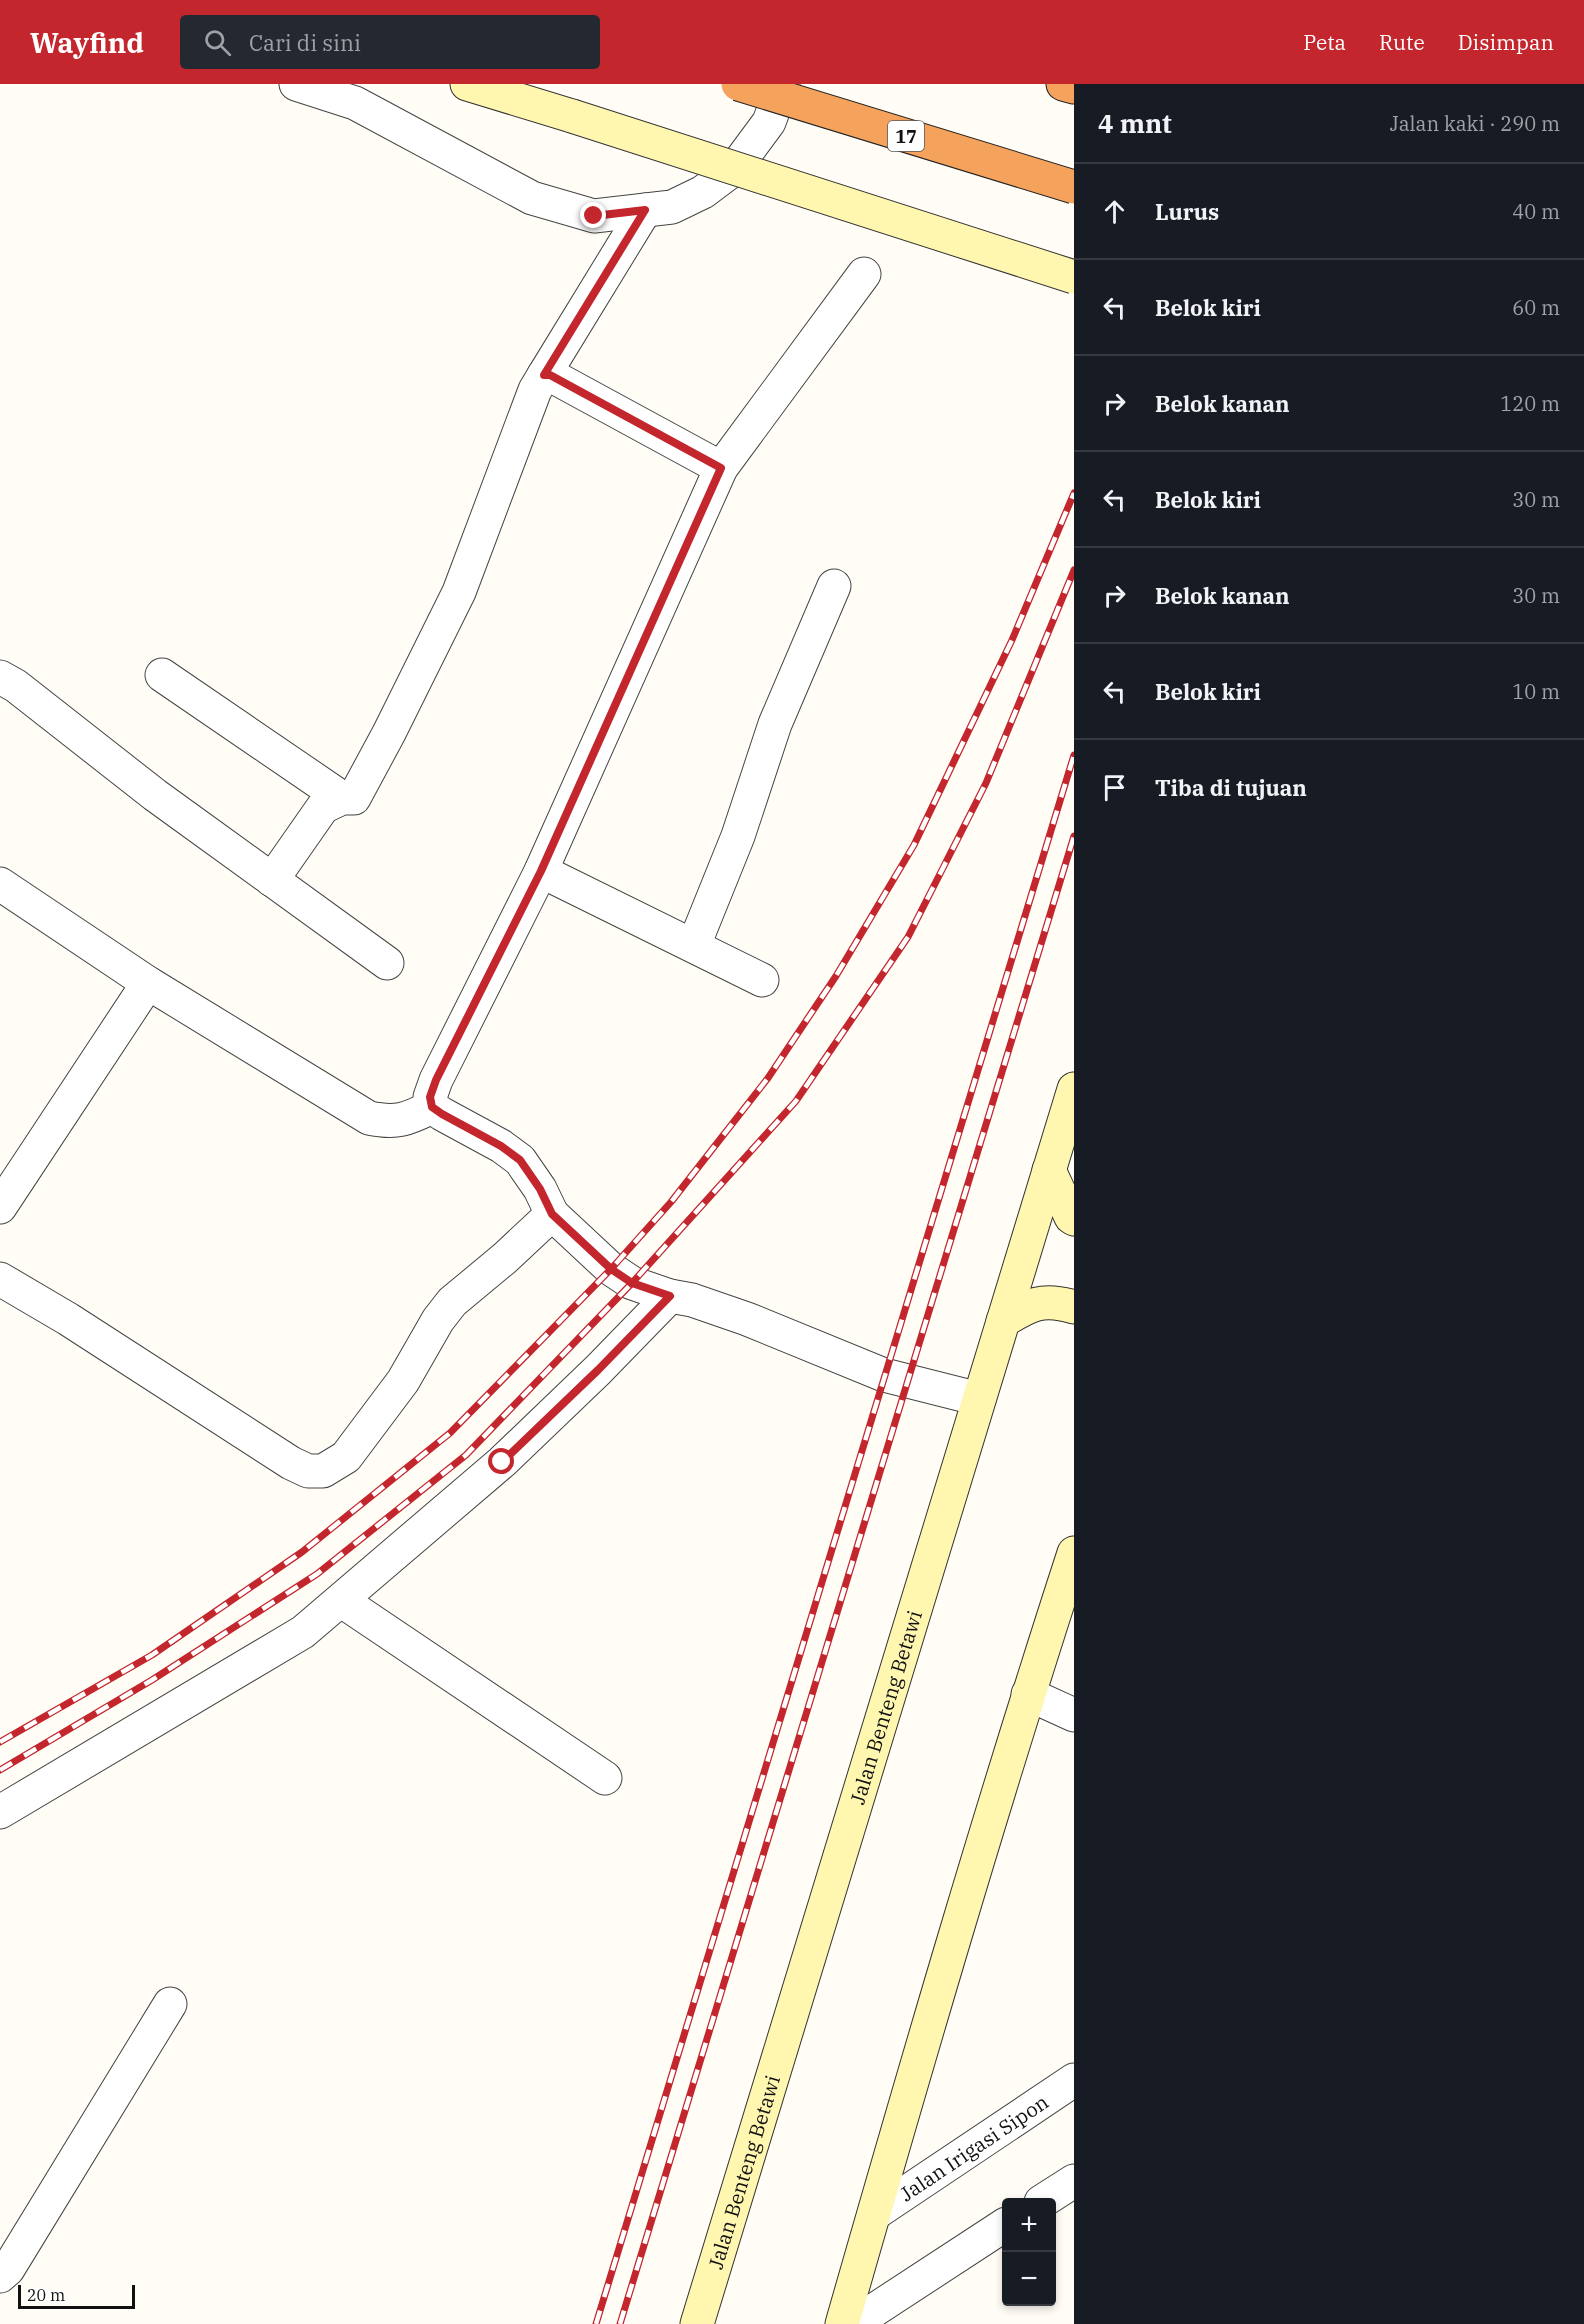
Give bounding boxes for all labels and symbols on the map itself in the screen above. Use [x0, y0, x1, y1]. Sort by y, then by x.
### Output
road number: 17 [888, 121, 924, 151]
route end [580, 202, 606, 228]
route start [488, 1448, 514, 1474]
street label: Jalan Benteng Betawi [843, 1607, 928, 1807]
street label: Jalan Benteng Betawi [701, 2072, 786, 2272]
street label: Jalan Irigasi Sipon [894, 2088, 1053, 2207]
scale bar [18, 2282, 135, 2310]

